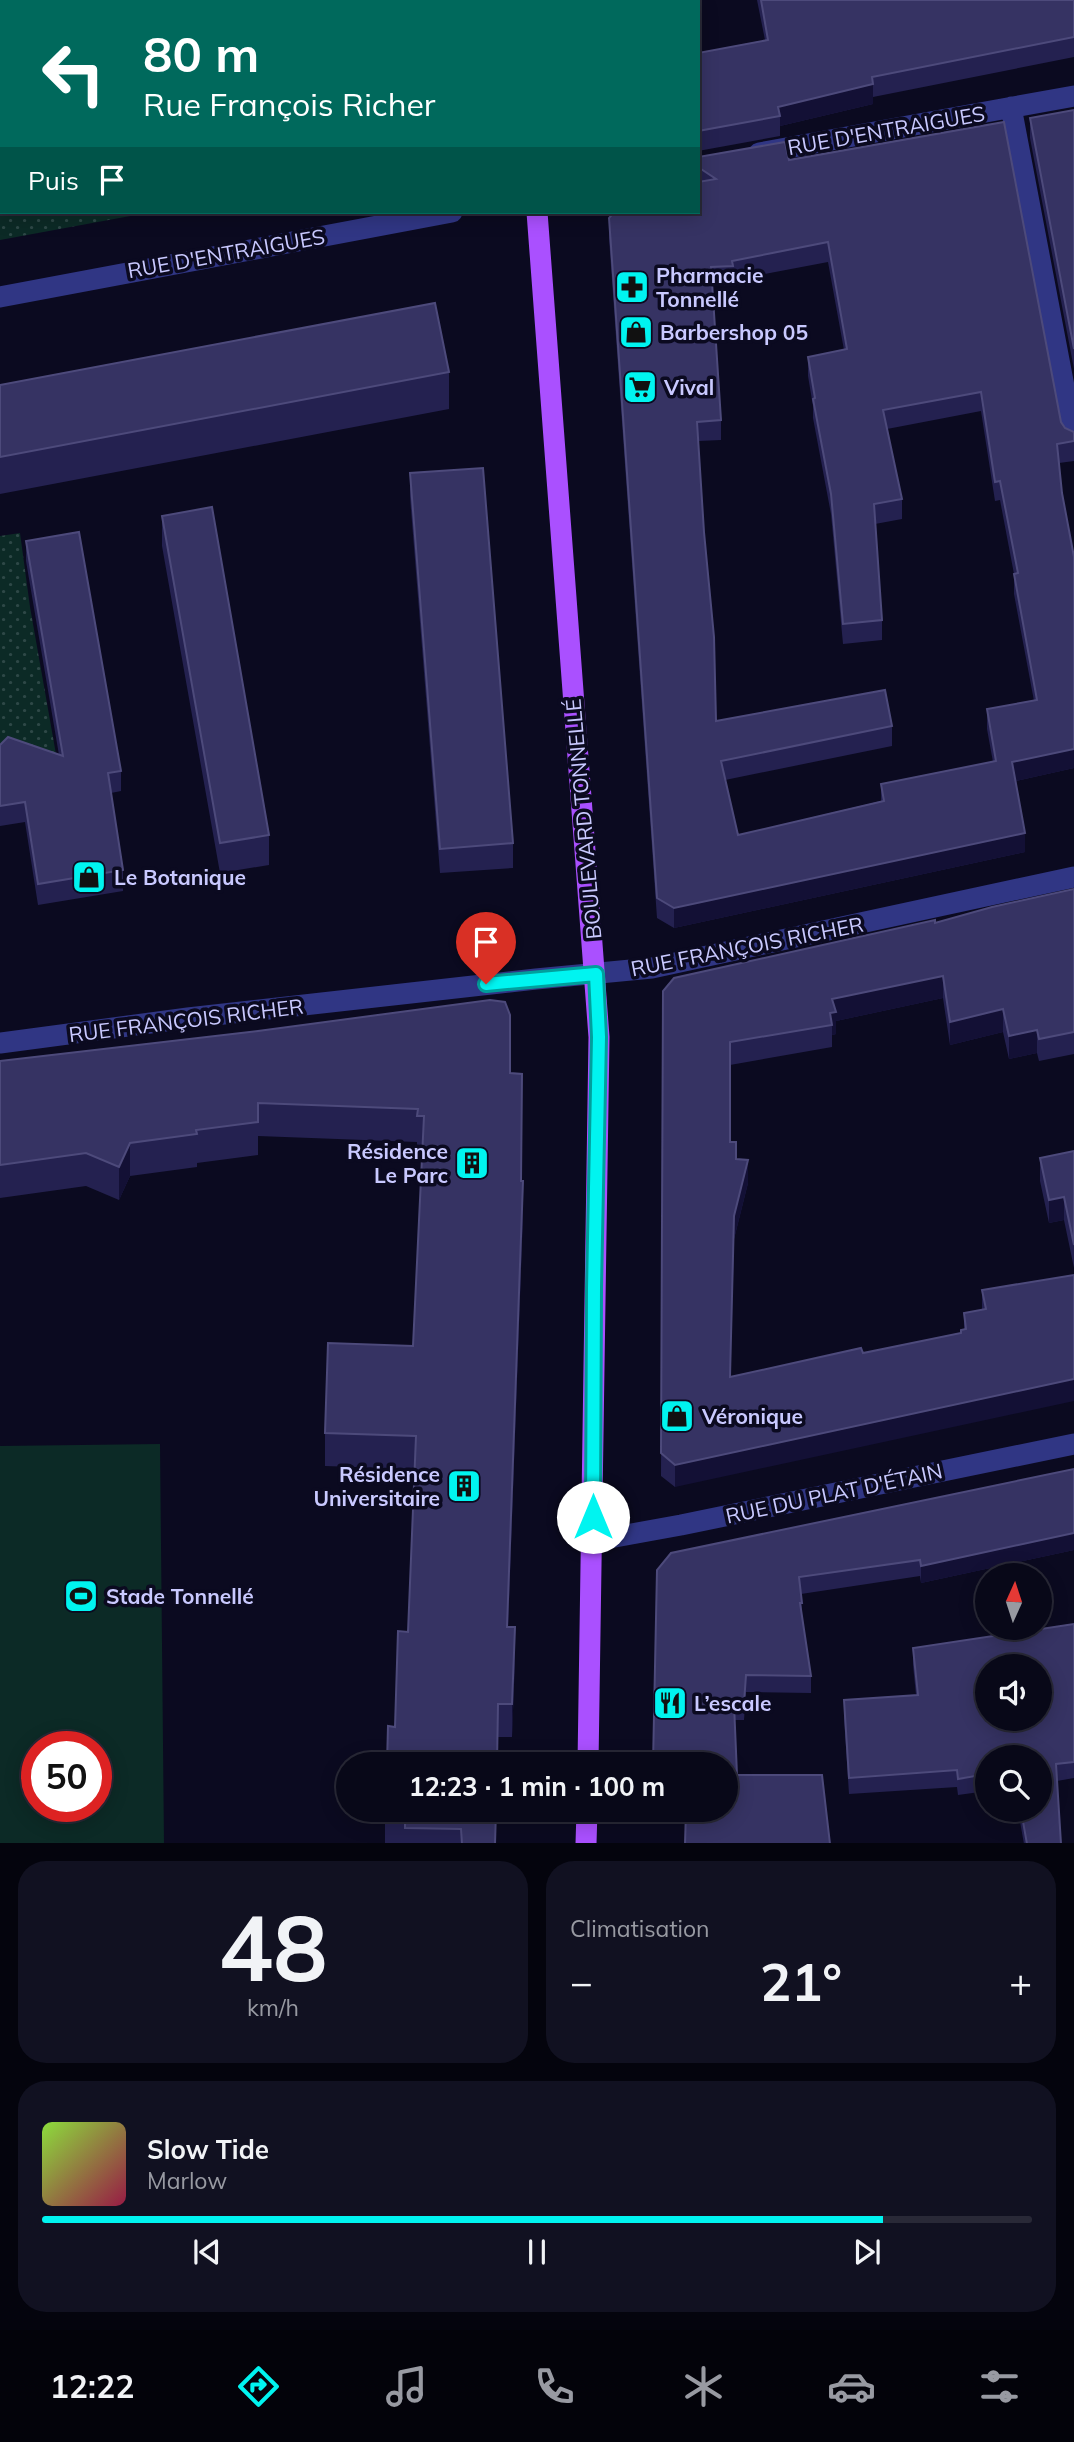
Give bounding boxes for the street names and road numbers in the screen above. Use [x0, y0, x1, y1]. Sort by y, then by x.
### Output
street label: RUE D'ENTRAIGUES [785, 100, 987, 160]
street label: RUE D'ENTRAIGUES [125, 223, 327, 283]
street label: BOULEVARD TONNELLÉ [560, 698, 606, 940]
street label: RUE FRANÇOIS RICHER [629, 911, 865, 981]
street label: RUE FRANÇOIS RICHER [67, 993, 305, 1047]
street label: RUE DU PLAT D'ÉTAIN [723, 1457, 945, 1529]

